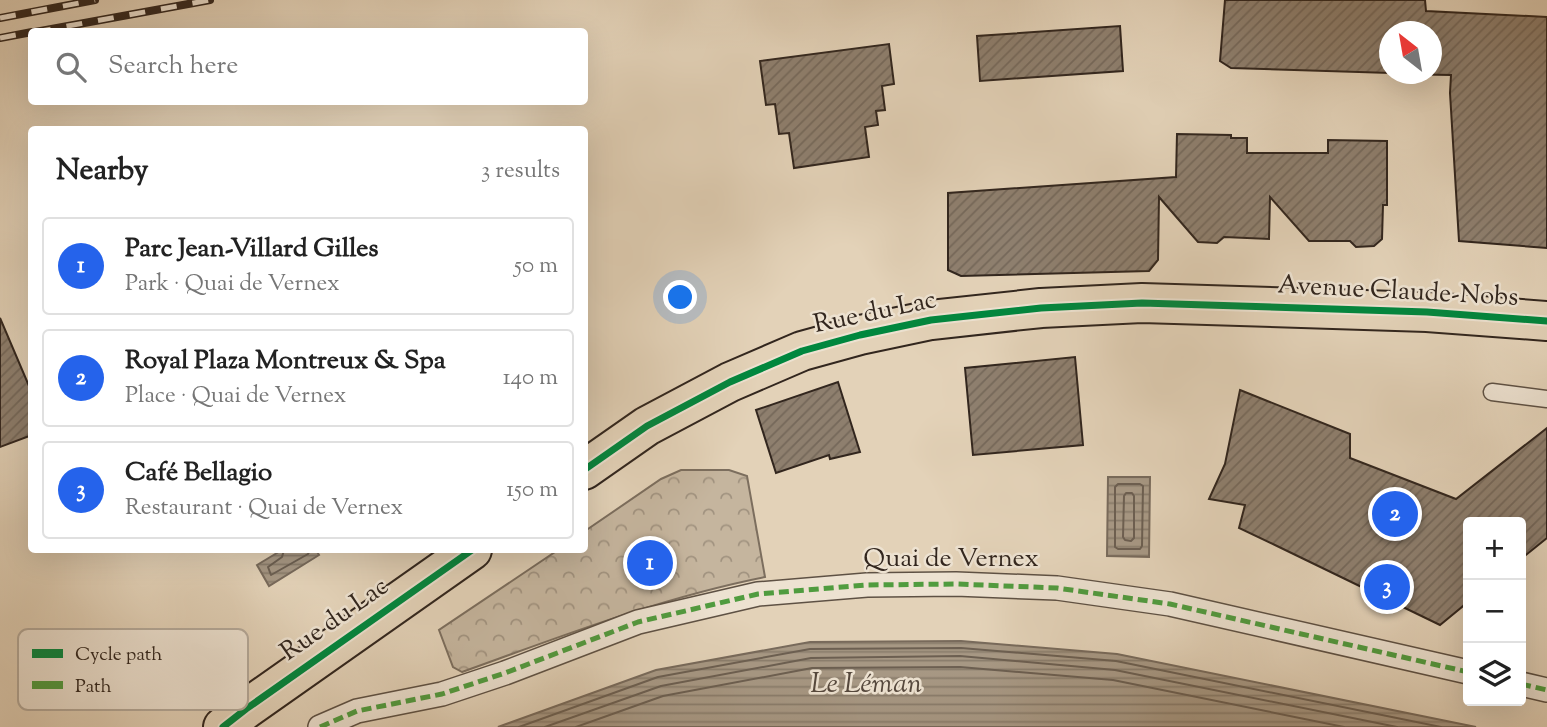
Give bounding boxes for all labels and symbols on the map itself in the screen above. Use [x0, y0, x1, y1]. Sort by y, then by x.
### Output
north arrow [1379, 21, 1442, 84]
street label: Avenue Claude-Nobs [1277, 267, 1519, 317]
your location [663, 280, 697, 314]
street label: Rue du Lac [810, 282, 940, 344]
pin: 2 [1372, 488, 1418, 540]
pin: 1 [627, 537, 673, 589]
street label: Quai de Vernex [863, 541, 1039, 578]
pin: 3 [1364, 561, 1410, 613]
street label: Rue du Lac [273, 569, 397, 671]
legend [18, 629, 248, 710]
text: Cycle path [75, 642, 162, 669]
water label: Le Léman [810, 665, 922, 705]
text: Path [75, 674, 112, 701]

